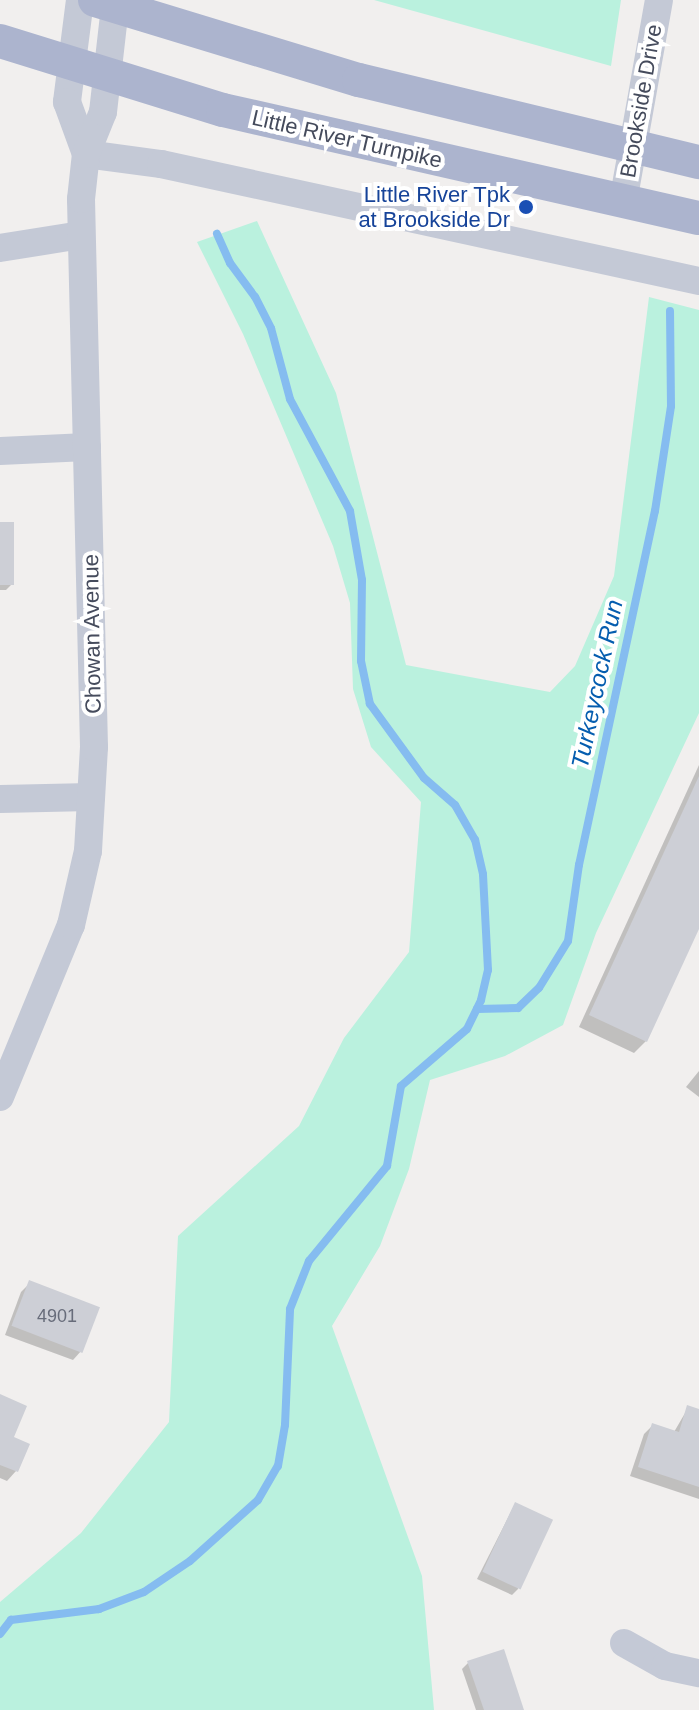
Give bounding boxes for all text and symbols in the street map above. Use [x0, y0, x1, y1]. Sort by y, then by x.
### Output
street label: Brookside Drive [615, 22, 667, 180]
street label: Little River Turnpike [249, 104, 445, 174]
place label: Little River Tpk at Brookside Dr [358, 181, 510, 232]
marker: Little River Tpk at Brookside Dr [517, 198, 535, 216]
street label: Chowan Avenue [77, 553, 107, 715]
water label: Turkeycock Run [565, 597, 629, 771]
house number: 4901 [37, 1305, 77, 1327]

